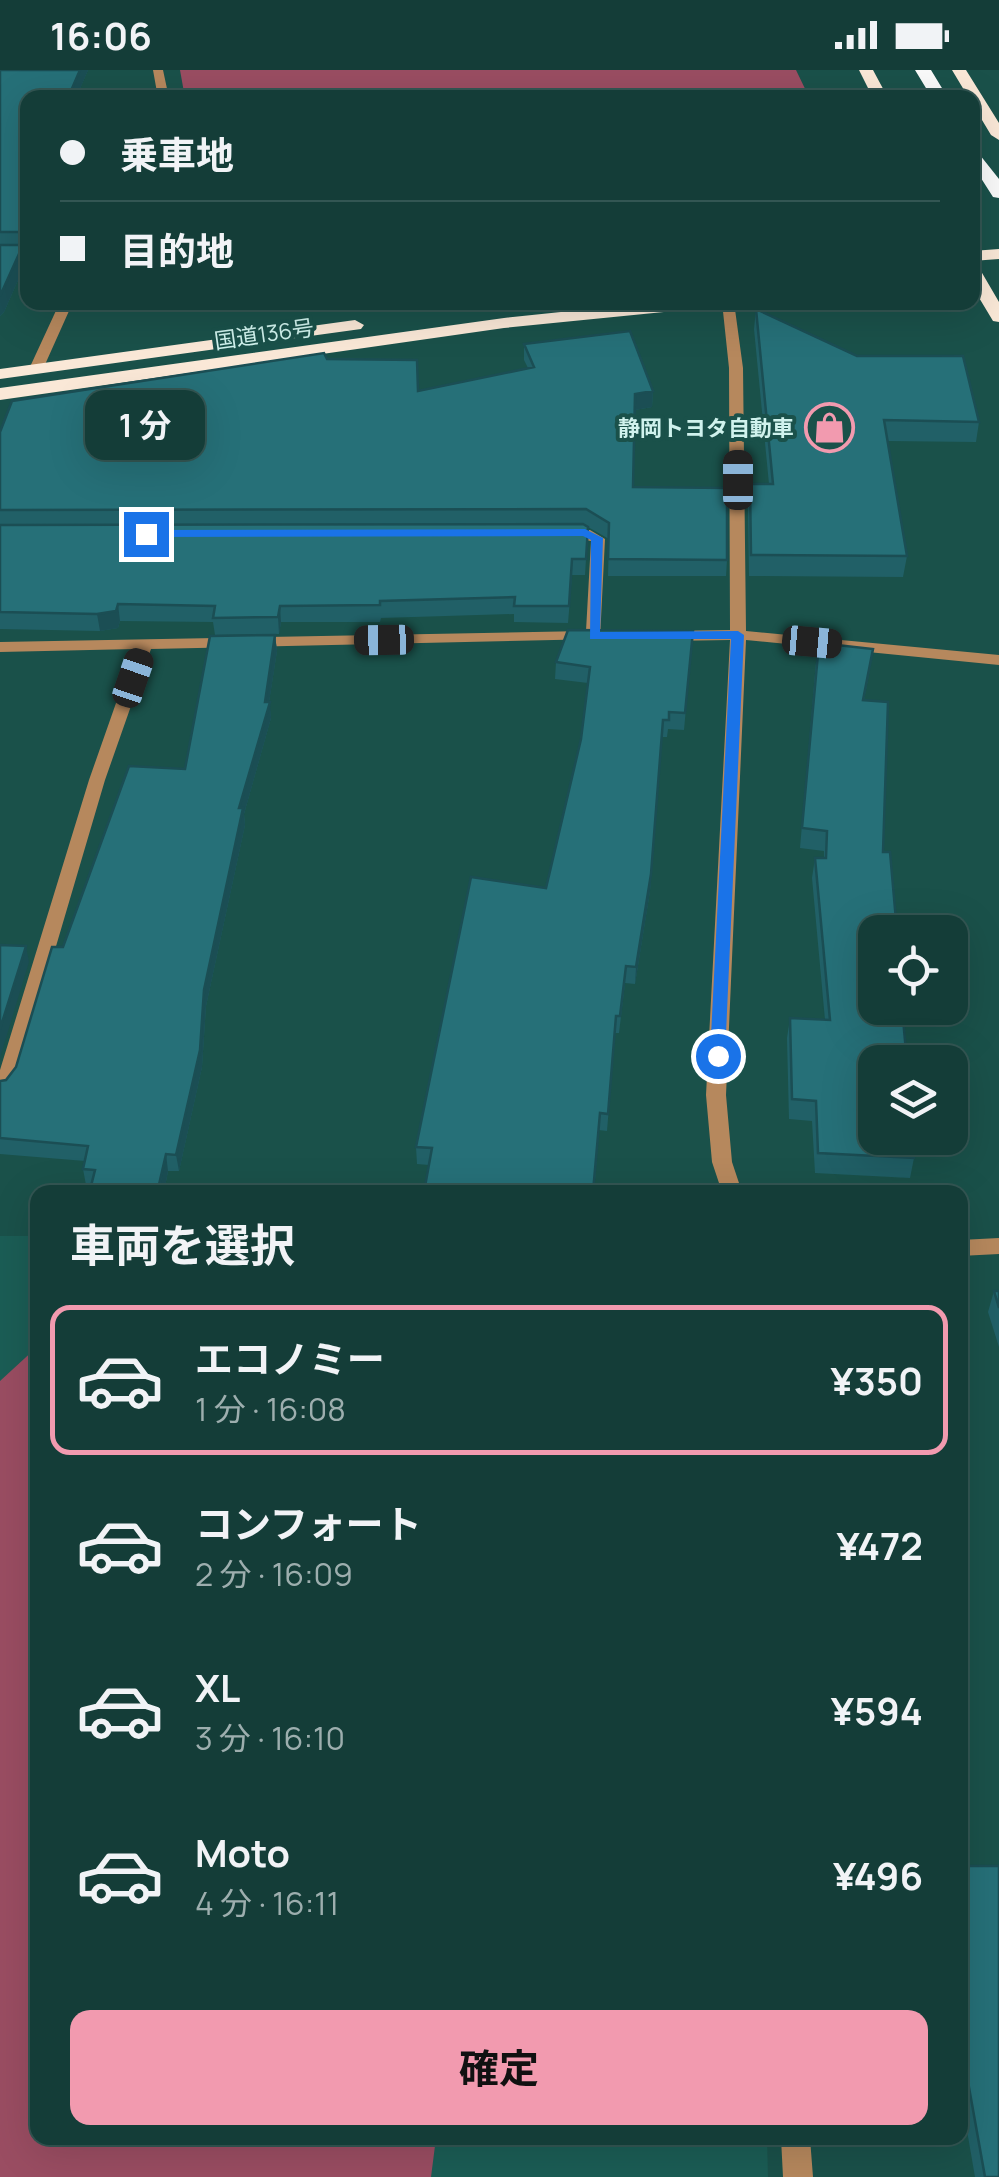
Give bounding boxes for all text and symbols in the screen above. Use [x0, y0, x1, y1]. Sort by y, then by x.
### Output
text: 16:06 [50, 9, 152, 61]
text: 乗車地 [120, 128, 234, 180]
text: 目的地 [120, 224, 234, 276]
street label: 国道136号 [212, 312, 316, 356]
callout: 1 分 [86, 389, 206, 459]
shop icon: 静岡トヨタ自動車 [803, 402, 855, 454]
text: 1 分 [119, 403, 171, 447]
place label: 静岡トヨタ自動車 [618, 413, 794, 443]
car [723, 450, 753, 510]
route end [124, 512, 169, 557]
car [354, 624, 414, 656]
car [781, 624, 843, 660]
car [109, 645, 157, 711]
map controls [858, 915, 968, 1155]
button: locate [858, 915, 968, 1025]
route start [696, 1034, 741, 1079]
button: layers [858, 1045, 968, 1155]
text: 車両を選択 [70, 1214, 295, 1276]
text: エコノミー [195, 1332, 385, 1384]
icon: car [75, 1335, 165, 1425]
text: ¥350 [830, 1354, 923, 1406]
text: 1 分 · 16:08 [195, 1387, 346, 1431]
text: コンフォート [195, 1497, 422, 1549]
icon: car [75, 1500, 165, 1590]
text: ¥472 [836, 1519, 923, 1571]
text: 2 分 · 16:09 [195, 1552, 353, 1596]
text: XL [195, 1661, 240, 1713]
icon: car [75, 1665, 165, 1755]
text: ¥594 [831, 1684, 923, 1736]
text: 3 分 · 16:10 [195, 1716, 345, 1760]
text: Moto [195, 1826, 290, 1878]
icon: car [75, 1830, 165, 1920]
text: ¥496 [833, 1849, 923, 1901]
text: 4 分 · 16:11 [195, 1881, 339, 1925]
button: 確定 [70, 2010, 928, 2125]

